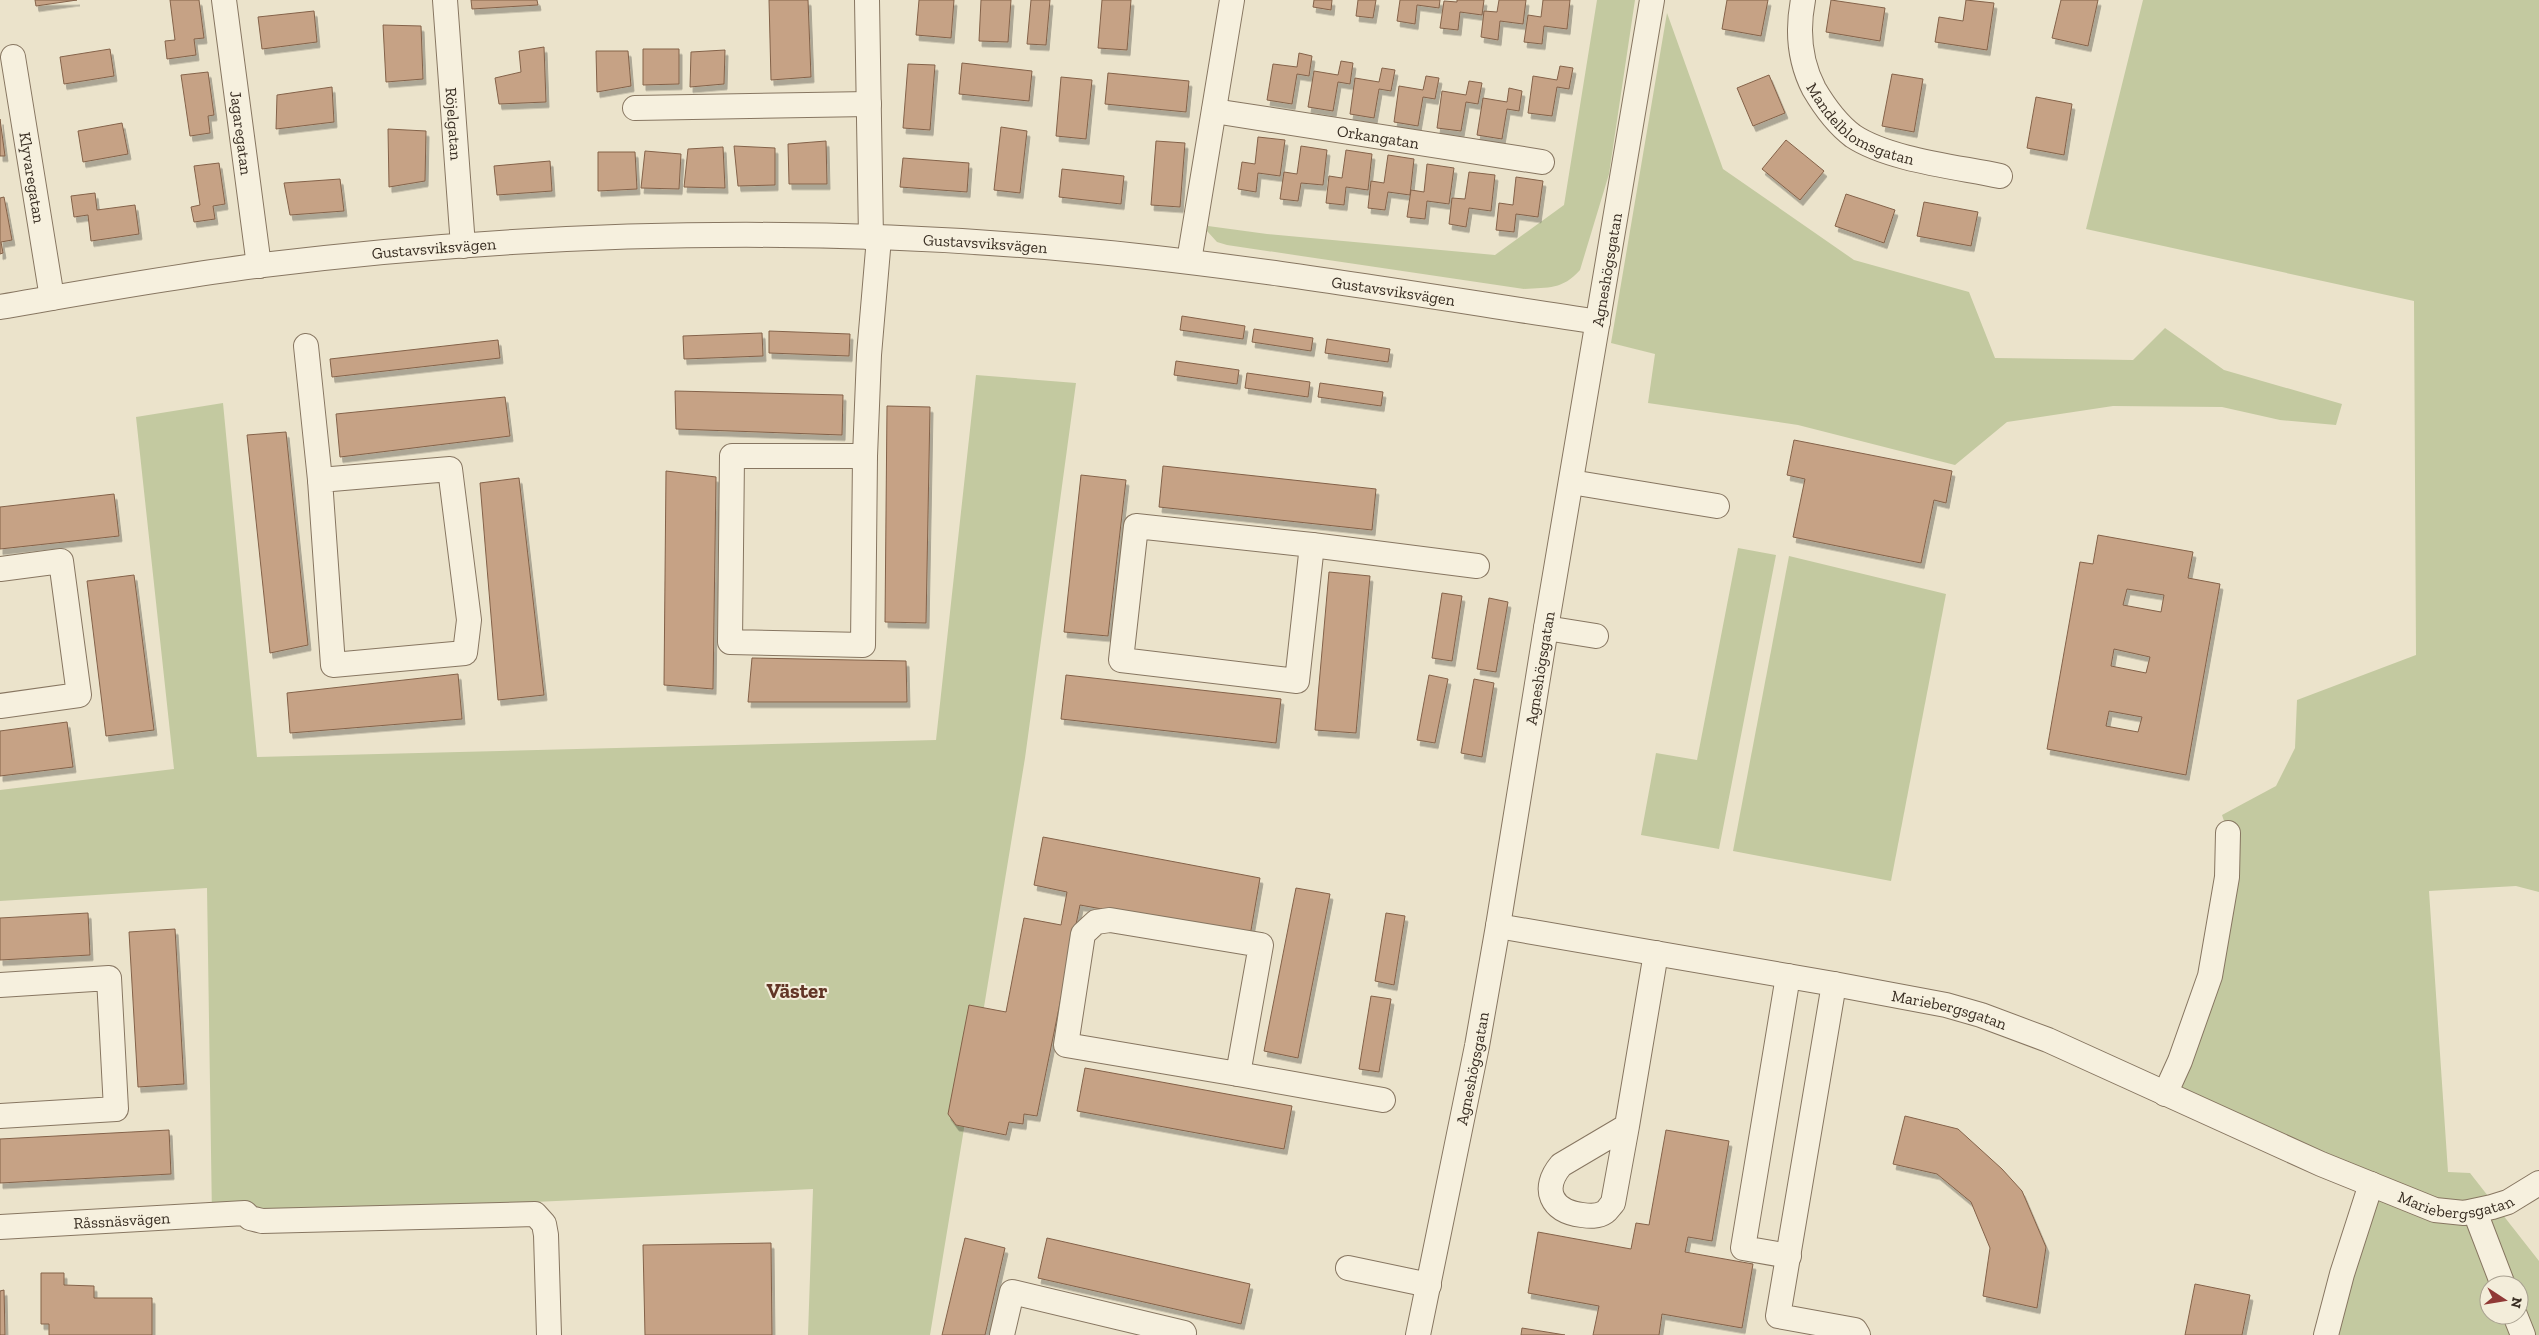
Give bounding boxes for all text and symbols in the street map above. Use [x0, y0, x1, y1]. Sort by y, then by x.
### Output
street label: Mandelblomsgatan [1802, 79, 1917, 169]
street label: Röjelgatan [441, 87, 466, 162]
street label: Jagaregatan [226, 90, 256, 177]
street label: Orkangatan [1336, 121, 1421, 153]
street label: Klyvaregatan [15, 131, 49, 225]
street label: Agneshögsgatan [1588, 211, 1626, 328]
street label: Gustavsviksvägen [923, 230, 1049, 257]
street label: Gustavsviksvägen [371, 234, 497, 263]
street label: Gustavsviksvägen [1330, 272, 1457, 310]
street label: Agneshögsgatan [1522, 609, 1559, 726]
district label: Väster [766, 978, 828, 1003]
street label: Mariebergsgatan [1890, 986, 2010, 1034]
street label: Agneshögsgatan [1452, 1010, 1493, 1127]
street label: Mariebergsgatan [2395, 1187, 2518, 1223]
street label: Råssnäsvägen [73, 1208, 172, 1233]
north arrow [2479, 1275, 2529, 1325]
text: N [2507, 1296, 2526, 1310]

